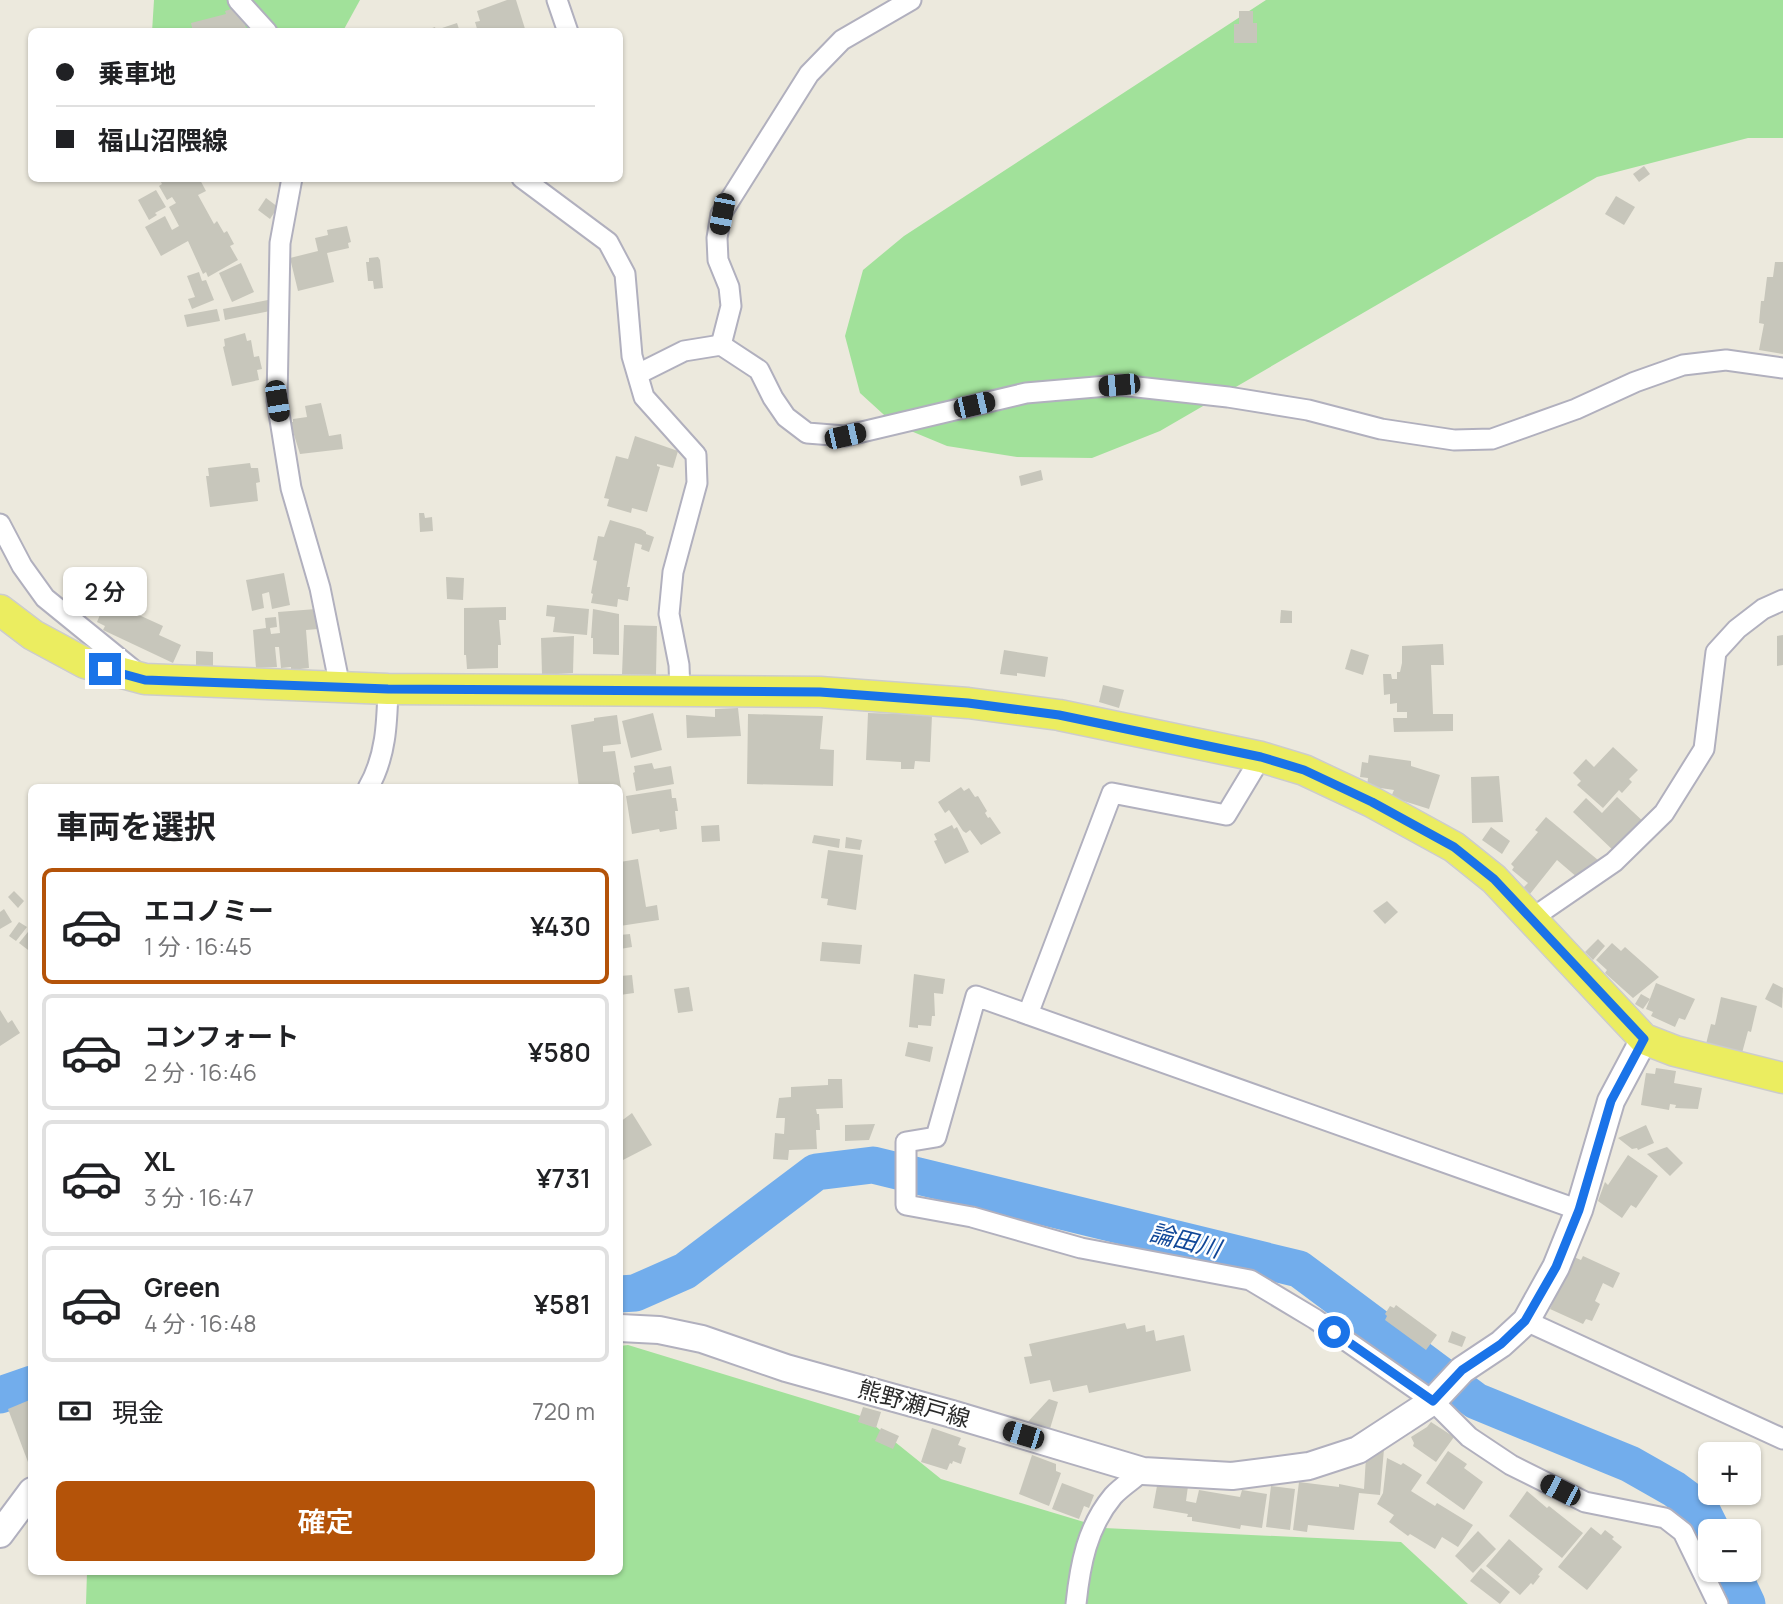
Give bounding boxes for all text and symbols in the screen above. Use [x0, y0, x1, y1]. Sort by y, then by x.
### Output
text: 乗車地 [98, 55, 176, 91]
text: 福山沼隈線 [98, 122, 228, 158]
car [708, 191, 737, 237]
car [1098, 373, 1141, 397]
car [264, 379, 291, 423]
car [952, 390, 997, 420]
car [823, 421, 868, 451]
callout: 2 分 [63, 568, 147, 616]
text: 2 分 [84, 575, 126, 607]
route end [89, 653, 121, 685]
text: 車両を選択 [56, 804, 216, 848]
text: エコノミー [144, 892, 274, 928]
icon: car [60, 895, 123, 958]
text: ¥430 [530, 908, 591, 944]
text: 1 分 · 16:45 [144, 930, 252, 962]
text: コンフォート [144, 1018, 299, 1054]
icon: car [60, 1021, 123, 1084]
text: ¥580 [528, 1034, 591, 1070]
text: 2 分 · 16:46 [144, 1056, 257, 1088]
text: XL [144, 1143, 175, 1179]
icon: car [60, 1147, 123, 1210]
text: ¥731 [536, 1160, 591, 1196]
text: 3 分 · 16:47 [144, 1181, 254, 1213]
water label: 論田川 [1146, 1215, 1227, 1265]
text: Green [144, 1269, 220, 1305]
icon: car [60, 1273, 123, 1336]
text: ¥581 [534, 1286, 591, 1322]
text: 4 分 · 16:48 [144, 1307, 257, 1339]
route start [1318, 1316, 1350, 1348]
street label: 熊野瀬戸線 [855, 1372, 974, 1434]
icon: cash [56, 1392, 94, 1430]
text: 現金 [112, 1394, 164, 1430]
text: 720 m [532, 1395, 595, 1427]
car [1000, 1419, 1047, 1451]
map controls [1698, 1442, 1761, 1582]
button: + [1698, 1442, 1761, 1505]
car [1537, 1471, 1584, 1509]
button: 確定 [56, 1481, 595, 1561]
button: − [1698, 1519, 1761, 1582]

